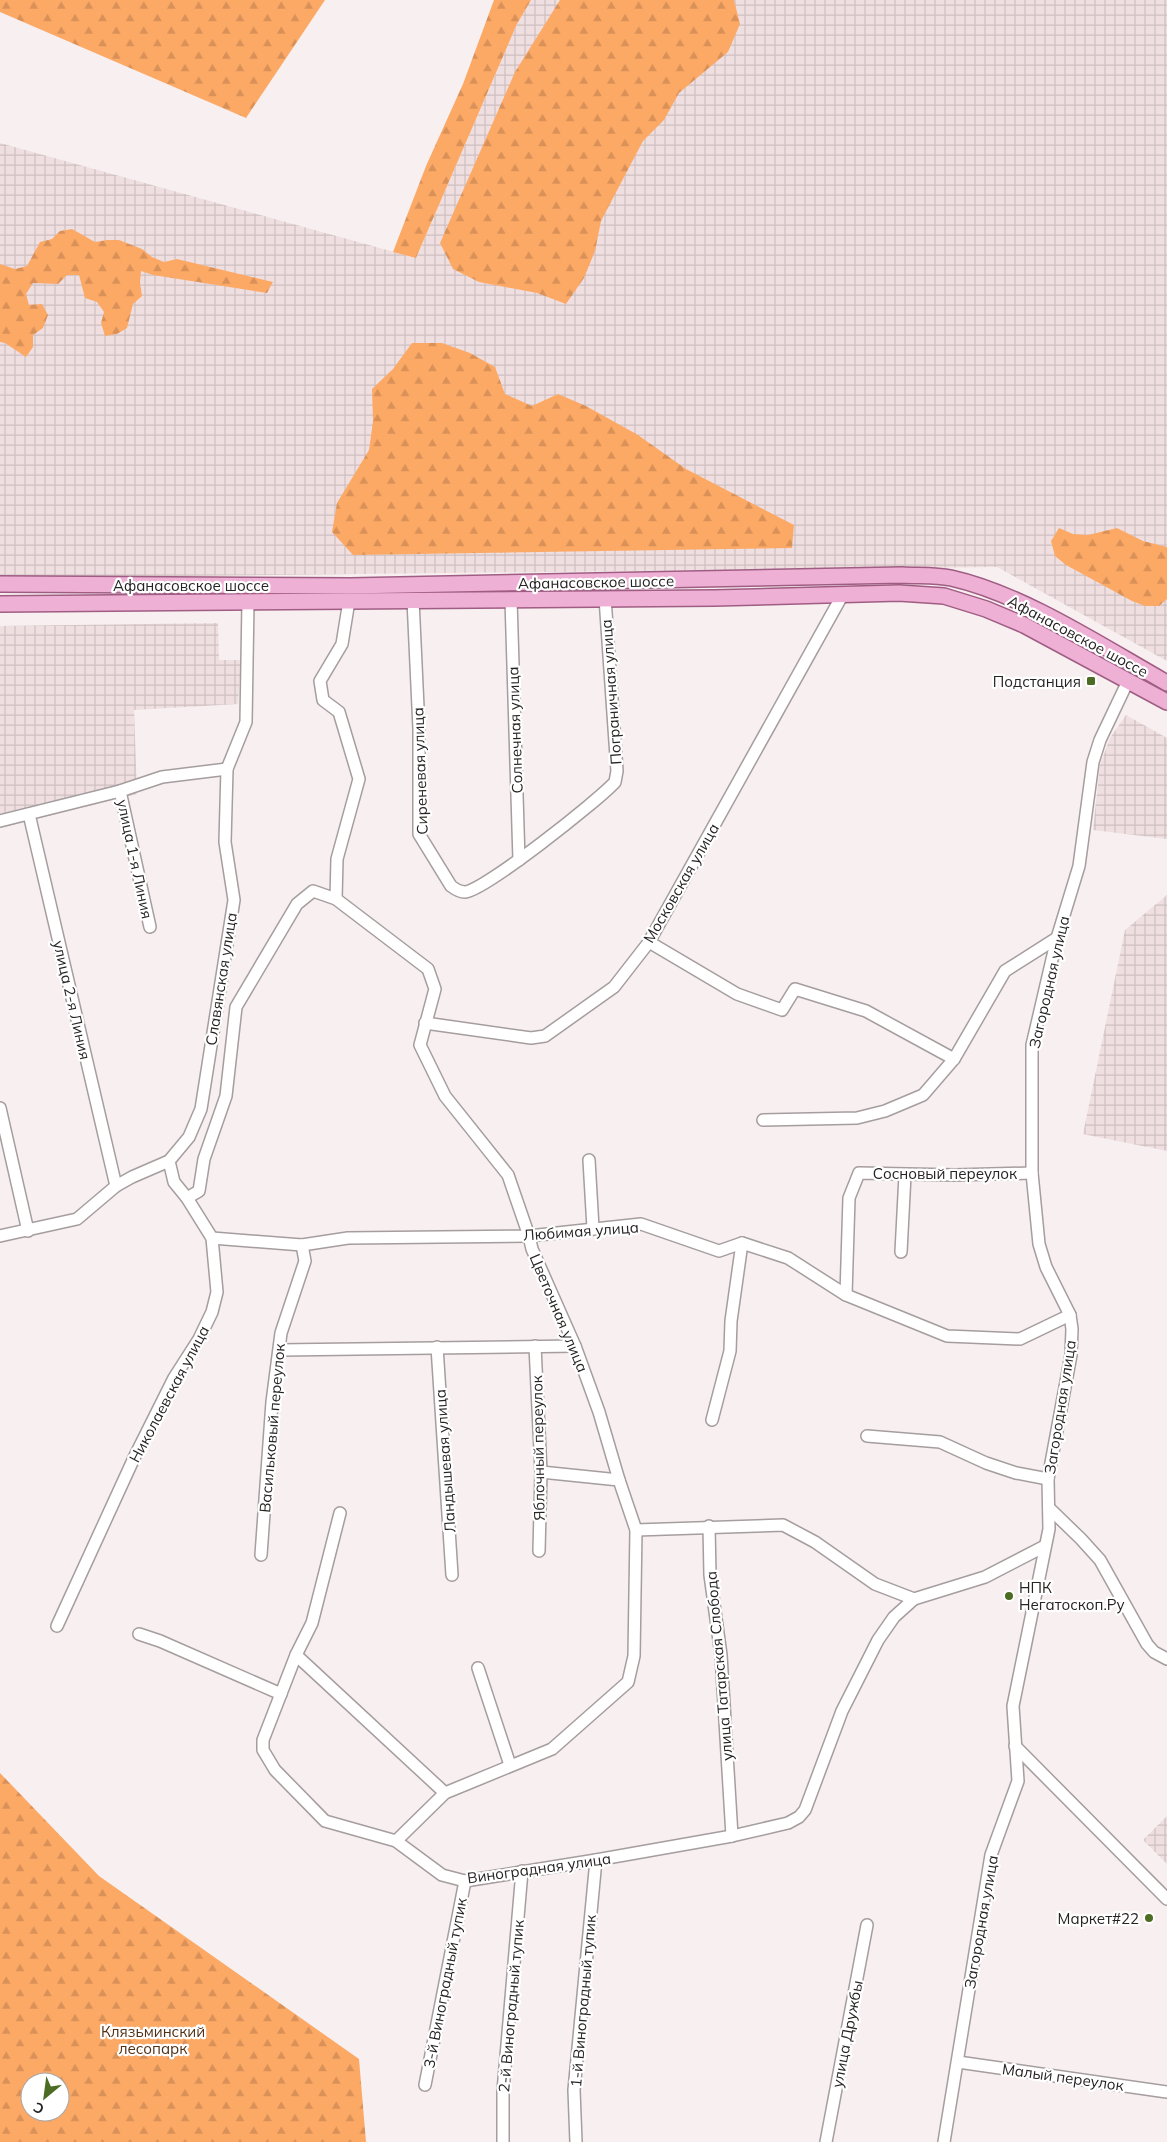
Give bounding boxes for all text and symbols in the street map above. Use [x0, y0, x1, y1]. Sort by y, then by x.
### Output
street label: Афанасовское шоссе [518, 571, 674, 593]
street label: Афанасовское шоссе [113, 576, 269, 595]
street label: Афанасовское шоссе [1005, 591, 1151, 681]
street label: Пограничная улица [596, 619, 626, 765]
street label: Солнечная улица [503, 666, 527, 794]
place label: Подстанция [993, 672, 1081, 691]
marker: Подстанция [1085, 675, 1097, 687]
street label: Сиреневая улица [408, 707, 432, 835]
street label: улица 1-я Линия [113, 798, 157, 920]
street label: Московская улица [639, 820, 723, 946]
street label: Славянская улица [201, 911, 241, 1047]
street label: Загородная улица [1025, 914, 1073, 1050]
street label: улица 2-я Линия [49, 939, 95, 1061]
street label: Сосновый переулок [873, 1164, 1018, 1183]
street label: Любимая улица [522, 1217, 640, 1245]
street label: Цветочная улица [526, 1251, 592, 1375]
street label: Николаевская улица [125, 1322, 213, 1466]
street label: Загородная улица [1040, 1339, 1080, 1475]
street label: Васильковый переулок [255, 1342, 289, 1513]
street label: Яблочный переулок [527, 1374, 549, 1521]
street label: Ландышевая улица [431, 1389, 459, 1533]
street label: улица Татарская Слобода [701, 1570, 737, 1762]
place label: НПК Негатоскоп.Ру [1019, 1578, 1125, 1614]
marker: НПК Негатоскоп.Ру [1003, 1590, 1015, 1602]
street label: Виноградная улица [466, 1849, 612, 1887]
street label: Загородная улица [960, 1854, 1002, 1990]
street label: 3-й Виноградный тупик [419, 1895, 471, 2070]
place label: Маркет#22 [1058, 1909, 1139, 1928]
marker: Маркет#22 [1143, 1912, 1155, 1924]
street label: 1-й Виноградный тупик [566, 1913, 600, 2088]
street label: 2-й Виноградный тупик [494, 1918, 528, 2093]
street label: улица Дружбы [827, 1979, 867, 2089]
park label: Клязьминский лесопарк [101, 2022, 205, 2058]
street label: Малый переулок [1001, 2059, 1126, 2095]
north arrow [20, 2072, 70, 2122]
text: С [30, 2098, 47, 2119]

